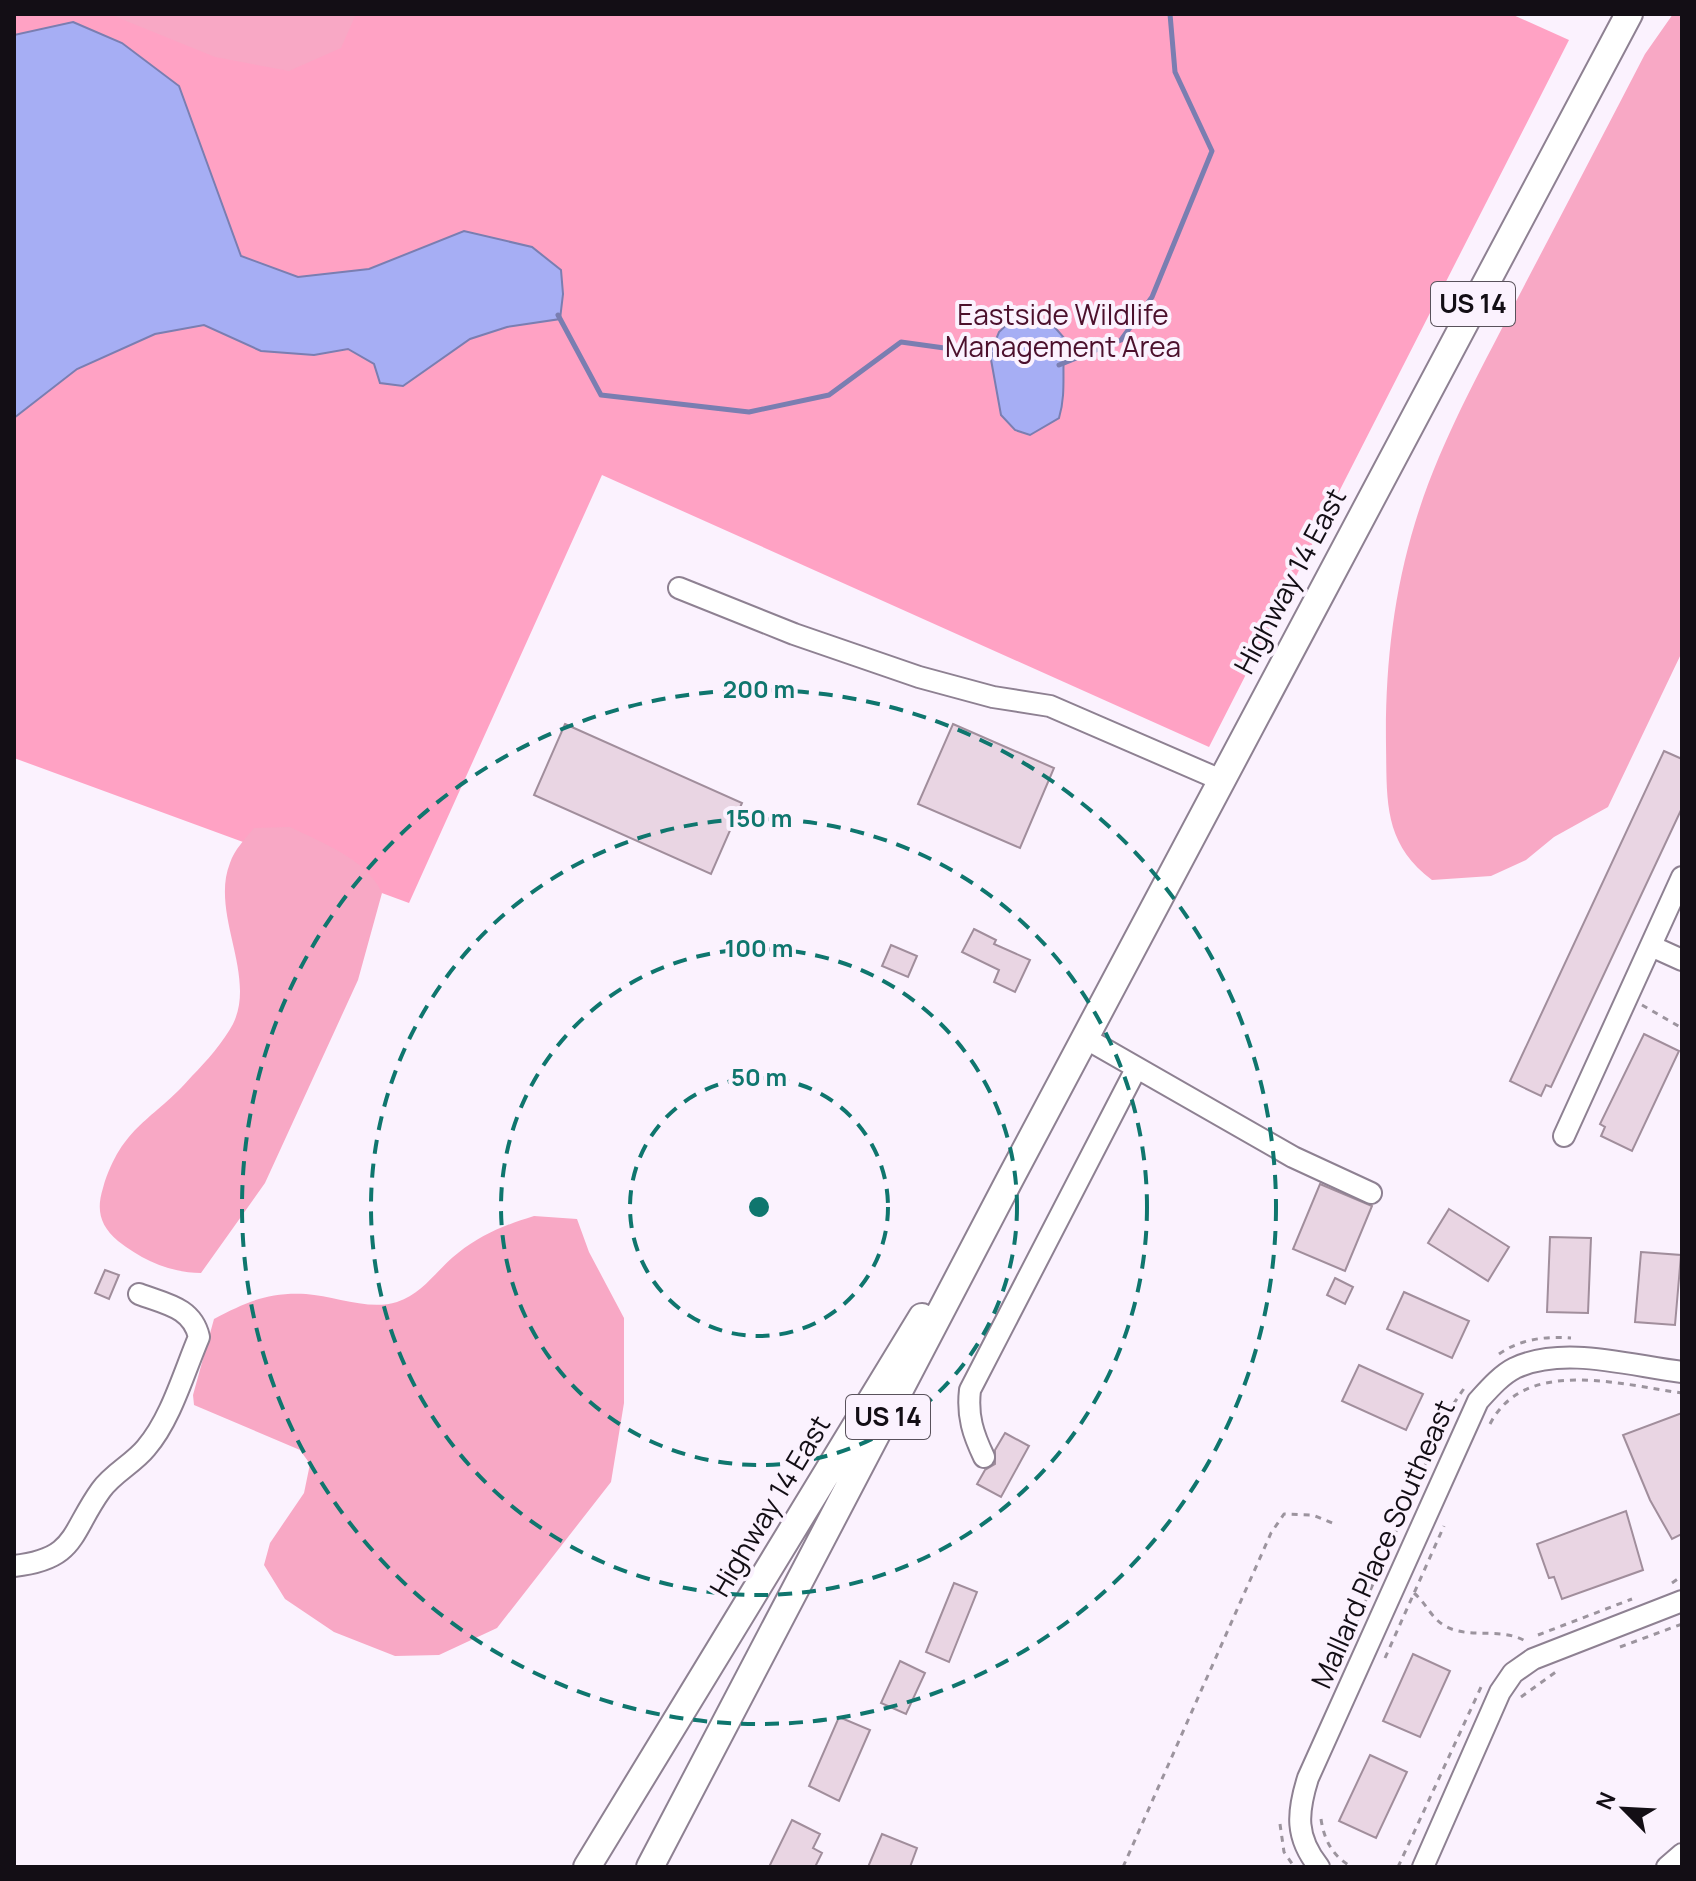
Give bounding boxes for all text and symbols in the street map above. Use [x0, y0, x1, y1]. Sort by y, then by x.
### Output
road number: US 14 [1431, 282, 1515, 326]
park label: Eastside Wildlife Management Area [945, 295, 1181, 365]
street label: Highway 14 East [1224, 481, 1354, 680]
text: 200 m [723, 672, 795, 705]
text: 150 m [726, 801, 792, 834]
text: 100 m [725, 931, 793, 964]
text: 50 m [731, 1060, 787, 1093]
centre of rings [745, 1193, 773, 1221]
street label: Mallard Place Southeast [1301, 1394, 1463, 1694]
road number: US 14 [846, 1395, 930, 1439]
street label: Highway 14 East [700, 1408, 838, 1603]
north arrow [1584, 1769, 1664, 1849]
text: N [1589, 1788, 1623, 1814]

